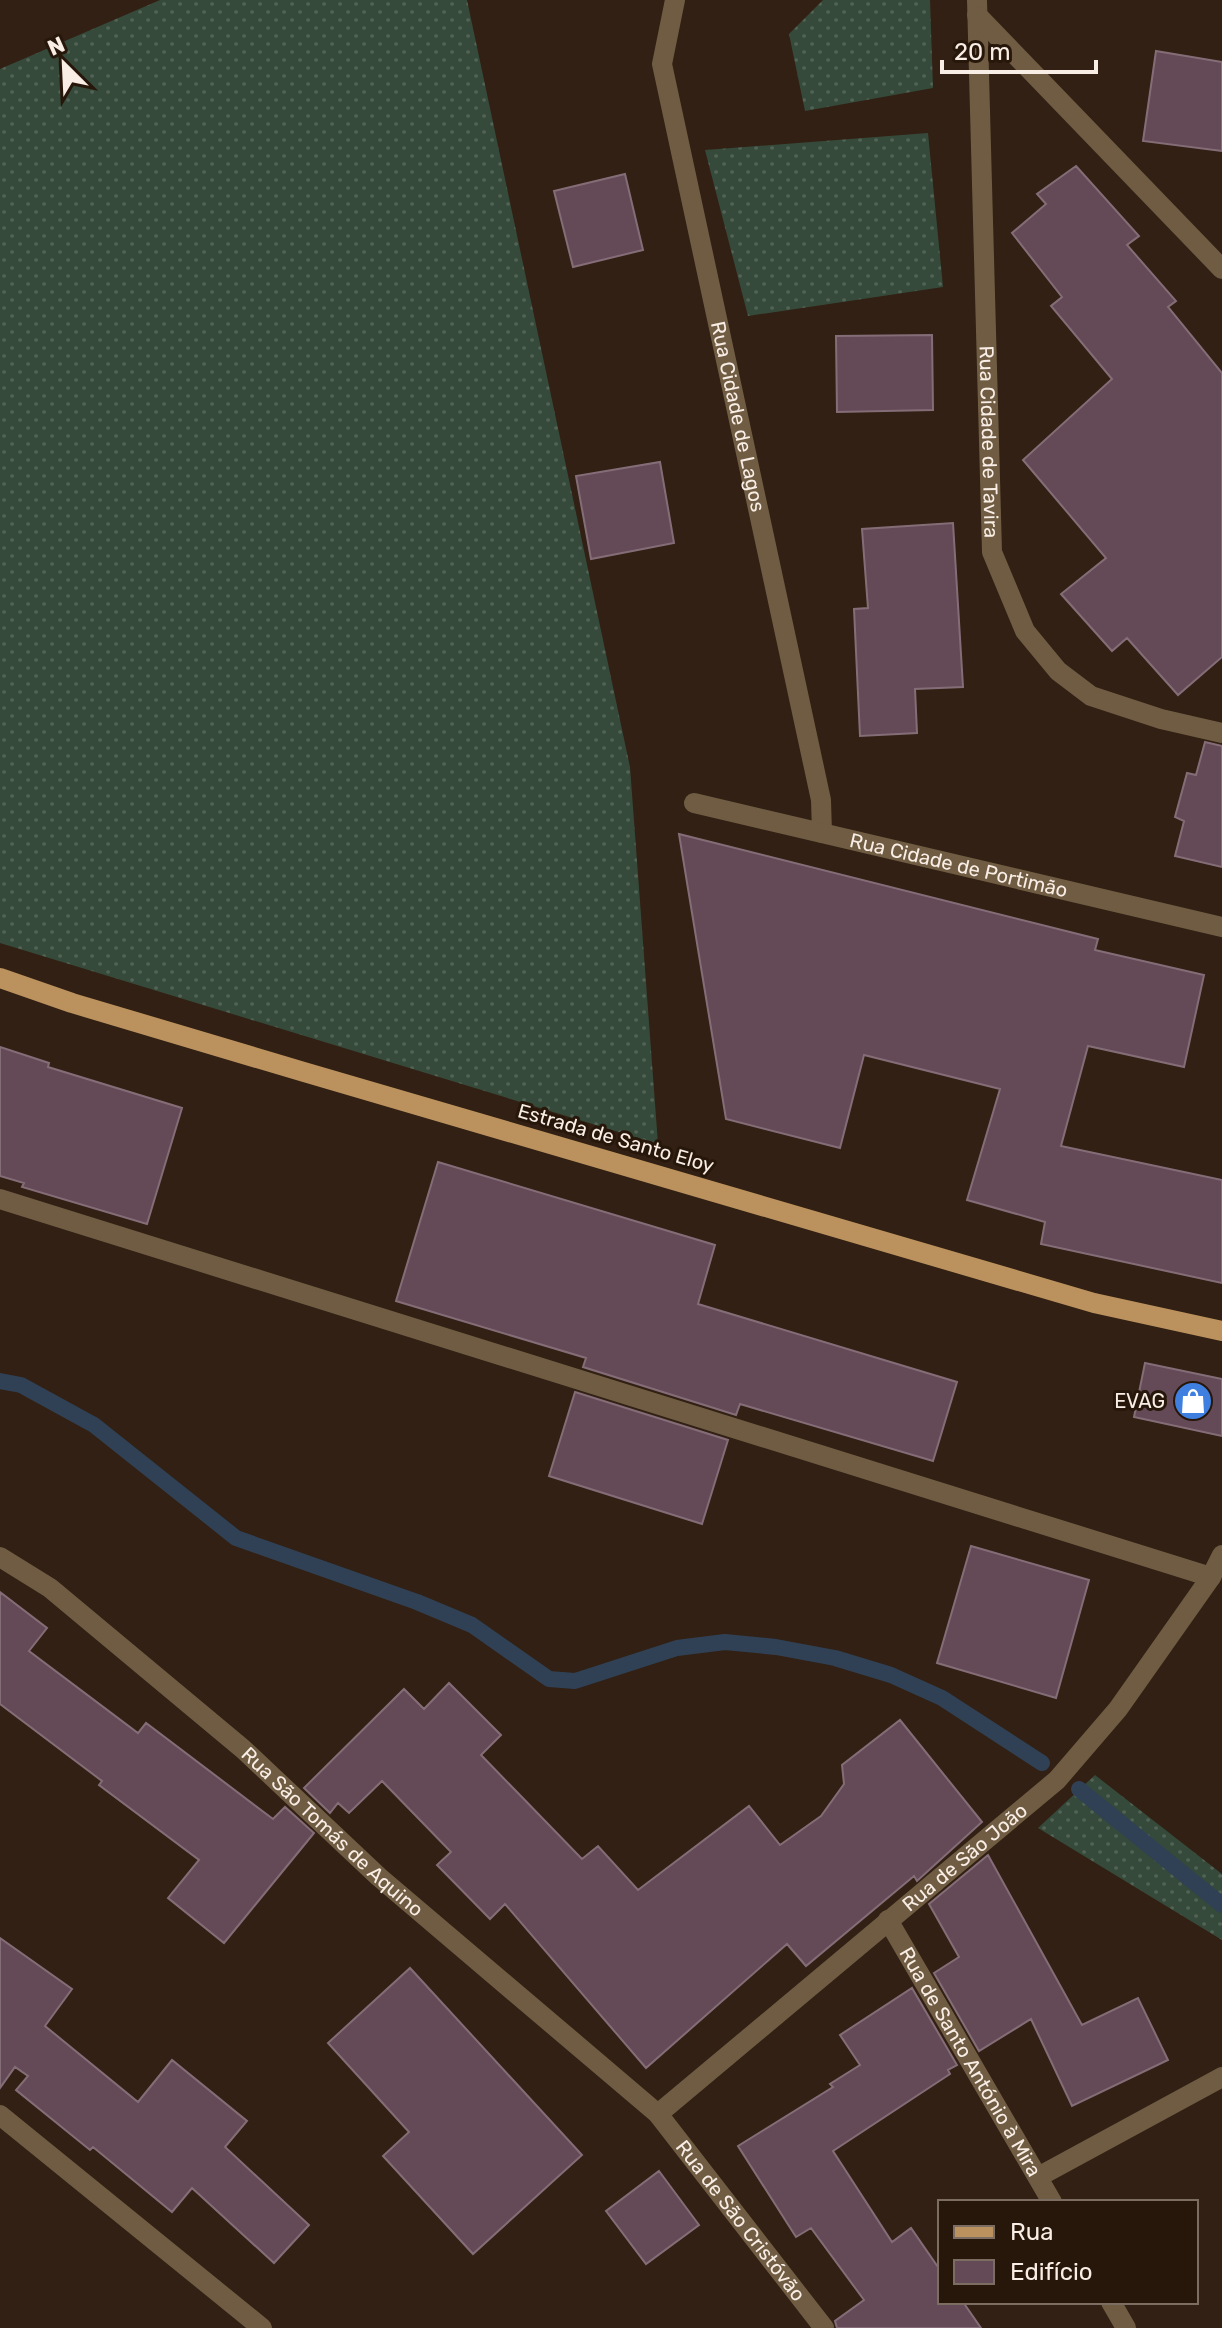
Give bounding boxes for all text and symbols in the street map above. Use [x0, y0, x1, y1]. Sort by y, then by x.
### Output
north arrow [24, 24, 104, 104]
scale bar [942, 24, 1096, 74]
text: N [43, 31, 69, 62]
text: 20 m [954, 38, 1011, 66]
street label: Rua Cidade de Lagos [706, 319, 770, 514]
street label: Rua Cidade de Tavira [974, 345, 1004, 539]
street label: Rua Cidade de Portimão [847, 828, 1070, 902]
street label: Estrada de Santo Eloy [515, 1098, 717, 1178]
shop icon: EVAG [1172, 1380, 1214, 1422]
place label: EVAG [1114, 1389, 1165, 1413]
street label: Rua São Tomás de Aquino [237, 1742, 428, 1921]
street label: Rua de São João [897, 1798, 1032, 1916]
street label: Rua de Santo António à Mira [894, 1943, 1047, 2181]
street label: Rua de São Cristóvão [671, 2135, 811, 2306]
legend [938, 2200, 1198, 2304]
text: Rua [1010, 2218, 1053, 2246]
text: Edifício [1010, 2258, 1093, 2286]

